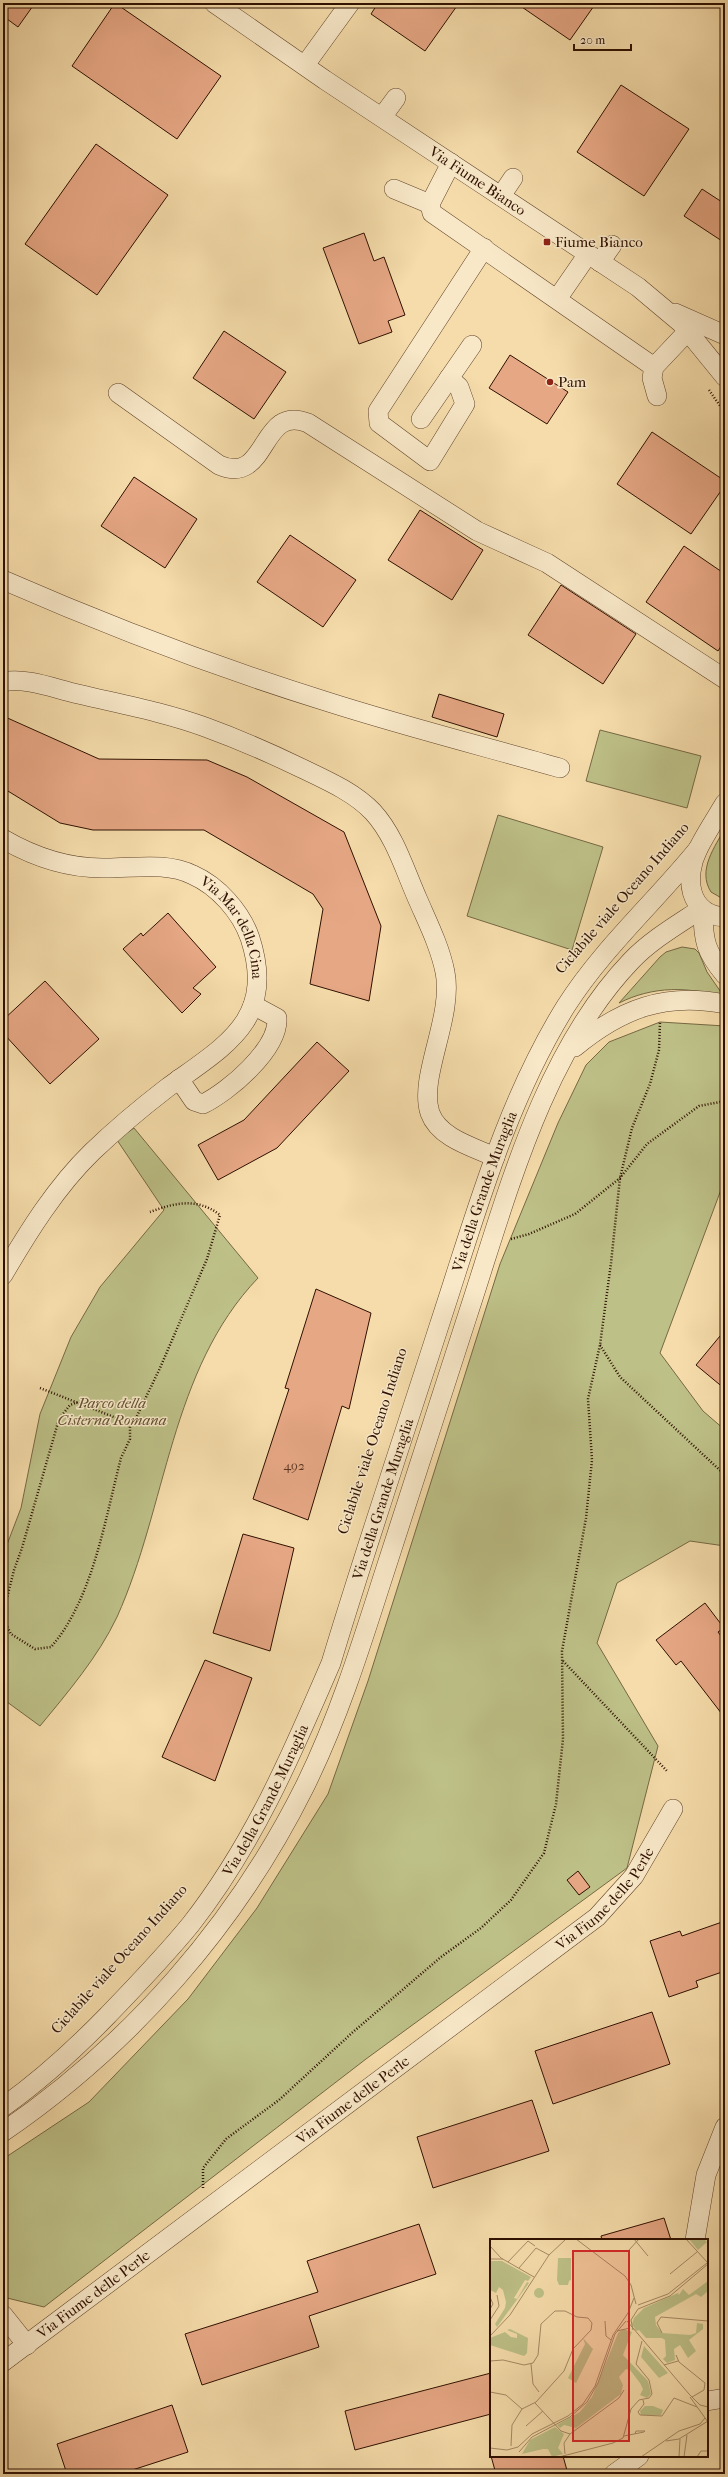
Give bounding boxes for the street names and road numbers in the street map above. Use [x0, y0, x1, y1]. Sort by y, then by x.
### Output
street label: Via Fiume Bianco [425, 142, 530, 220]
street label: Ciclabile viale Oceano Indiano [551, 818, 693, 977]
street label: Via Mar della Cina [196, 871, 266, 980]
street label: Via della Grande Muraglia [448, 1108, 521, 1275]
street label: Ciclabile viale Oceano Indiano [333, 1345, 411, 1537]
street label: Via della Grande Muraglia [348, 1415, 418, 1583]
street label: Via della Grande Muraglia [218, 1720, 313, 1880]
street label: Via Fiume delle Perle [551, 1843, 658, 1954]
street label: Ciclabile viale Oceano Indiano [47, 1880, 191, 2037]
street label: Via Fiume delle Perle [292, 2052, 413, 2149]
street label: Via Fiume delle Perle [33, 2246, 154, 2343]

